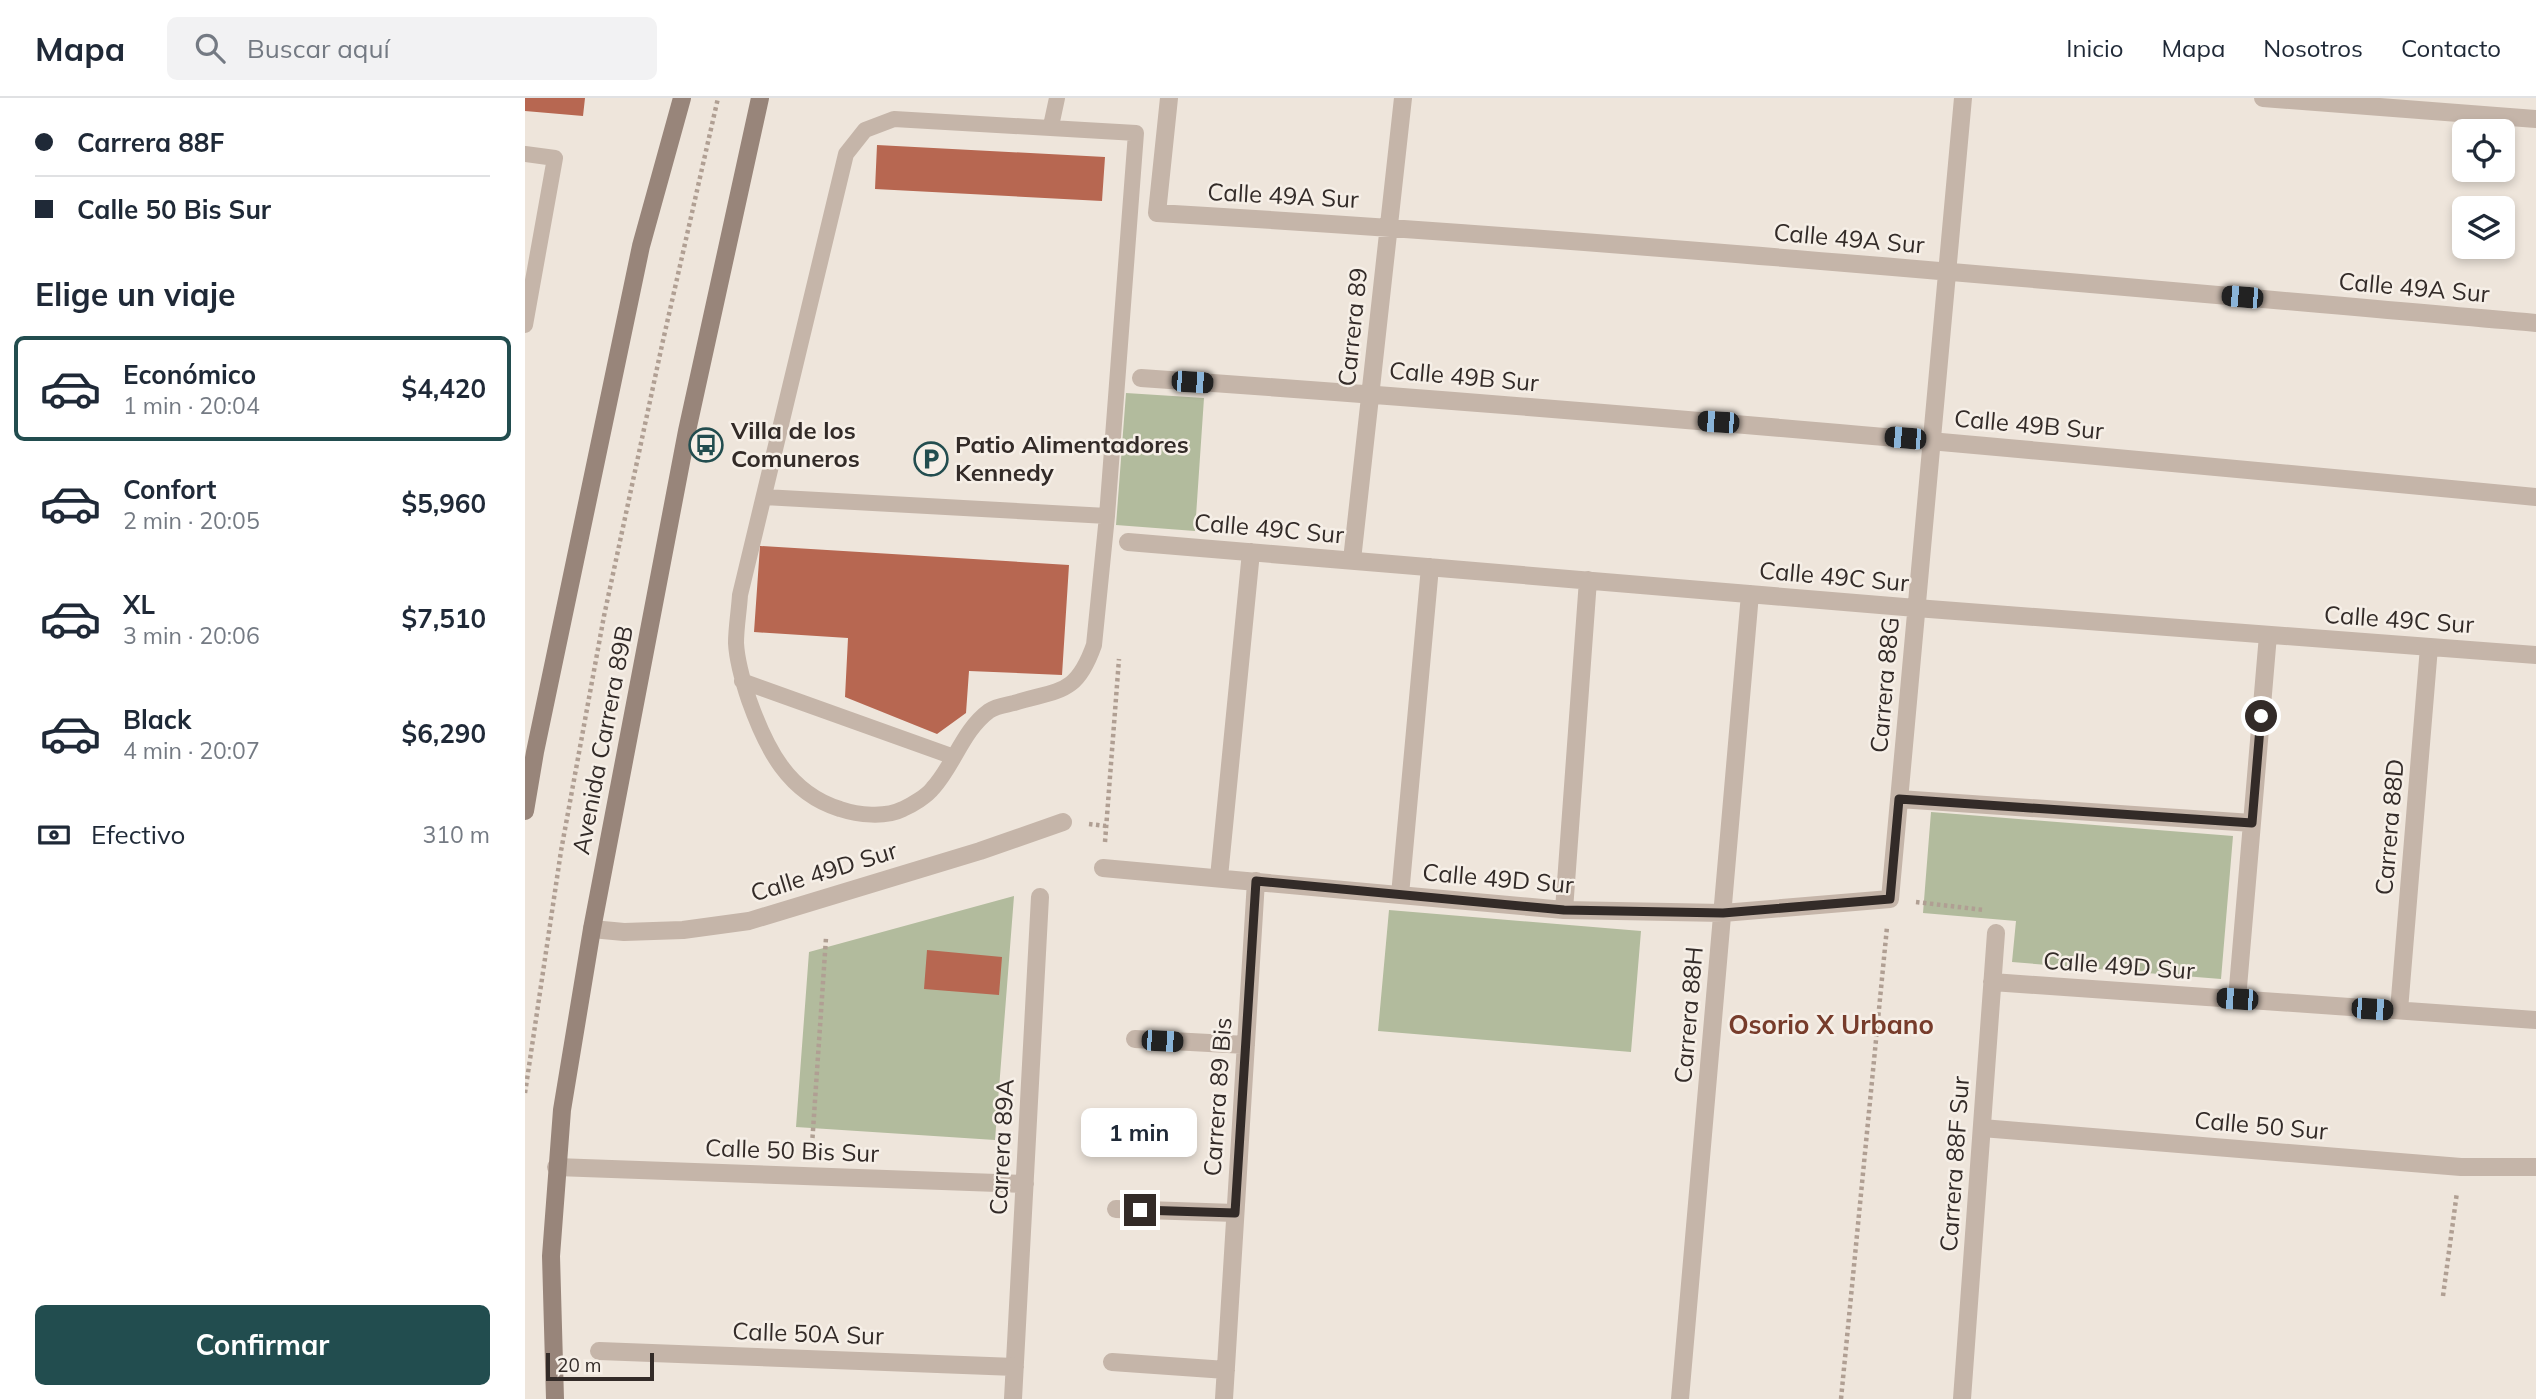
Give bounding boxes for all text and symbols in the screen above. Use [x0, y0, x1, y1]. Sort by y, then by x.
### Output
search box [167, 17, 657, 80]
text: Mapa [35, 28, 125, 69]
icon: search [191, 29, 229, 67]
text: Buscar aquí [247, 32, 390, 65]
text: Inicio [2066, 33, 2123, 63]
text: Mapa [2161, 33, 2225, 63]
text: Nosotros [2263, 33, 2363, 63]
text: Contacto [2401, 33, 2501, 63]
map controls [2452, 119, 2515, 259]
button: locate [2452, 119, 2515, 182]
text: Carrera 88F [77, 126, 224, 159]
street label: Calle 49A Sur [1207, 176, 1360, 214]
text: Calle 50 Bis Sur [77, 193, 271, 226]
button: layers [2452, 196, 2515, 259]
street label: Calle 49A Sur [1772, 216, 1926, 260]
street label: Calle 49A Sur [2337, 265, 2491, 309]
street label: Carrera 89 [1331, 266, 1373, 388]
text: Elige un viaje [35, 274, 236, 314]
car [2221, 285, 2264, 309]
street label: Calle 49B Sur [1388, 355, 1540, 398]
icon: car [39, 357, 102, 420]
text: Económico [123, 358, 256, 391]
car [1171, 370, 1214, 394]
text: $4,420 [402, 372, 486, 405]
text: 1 min · 20:04 [123, 391, 260, 420]
street label: Calle 49B Sur [1953, 403, 2105, 446]
car [1697, 410, 1740, 434]
place label: Villa de los Comuneros [730, 415, 860, 473]
bus stop icon: Villa de los Comuneros [687, 426, 725, 464]
car [1884, 426, 1927, 450]
place label: Patio Alimentadores Kennedy [955, 429, 1189, 487]
parking icon: Patio Alimentadores Kennedy [912, 440, 950, 478]
icon: car [39, 472, 102, 535]
text: Confort [123, 473, 216, 506]
text: $5,960 [402, 487, 486, 520]
text: 2 min · 20:05 [123, 506, 260, 535]
street label: Calle 49C Sur [1193, 507, 1345, 550]
street label: Calle 49C Sur [1758, 555, 1910, 598]
icon: car [39, 587, 102, 650]
text: XL [123, 588, 155, 621]
street label: Calle 49C Sur [2323, 599, 2475, 639]
text: $7,510 [402, 602, 486, 635]
street label: Carrera 88G [1863, 616, 1905, 754]
text: 3 min · 20:06 [123, 621, 260, 650]
street label: Avenida Carrera 89B [565, 623, 639, 857]
route start [2245, 700, 2277, 732]
icon: car [39, 702, 102, 765]
text: Black [123, 703, 191, 736]
text: $6,290 [402, 717, 486, 750]
text: 4 min · 20:07 [123, 736, 260, 765]
street label: Carrera 88D [2368, 757, 2410, 896]
icon: cash [35, 816, 73, 854]
text: Efectivo [91, 818, 185, 851]
text: 310 m [422, 820, 490, 849]
street label: Calle 49D Sur [747, 834, 901, 908]
street label: Calle 49D Sur [1421, 856, 1575, 900]
street label: Carrera 88H [1667, 945, 1709, 1085]
street label: Calle 49D Sur [2042, 945, 2196, 985]
car [2216, 987, 2259, 1011]
car [2351, 997, 2394, 1021]
district label: Osorio X Urbano [1728, 1008, 1934, 1041]
street label: Carrera 89 Bis [1196, 1017, 1238, 1177]
car [1141, 1029, 1184, 1053]
street label: Carrera 88F Sur [1933, 1075, 1975, 1253]
street label: Carrera 89A [982, 1078, 1020, 1216]
street label: Calle 50 Sur [2193, 1104, 2329, 1146]
callout: 1 min [1082, 1108, 1198, 1158]
text: 1 min [1109, 1118, 1169, 1147]
street label: Calle 50 Bis Sur [705, 1132, 880, 1168]
route end [1124, 1194, 1156, 1226]
button: Confirmar [35, 1305, 490, 1385]
street label: Calle 50A Sur [732, 1315, 884, 1351]
scale bar [546, 1350, 655, 1382]
text: 20 m [557, 1353, 601, 1377]

